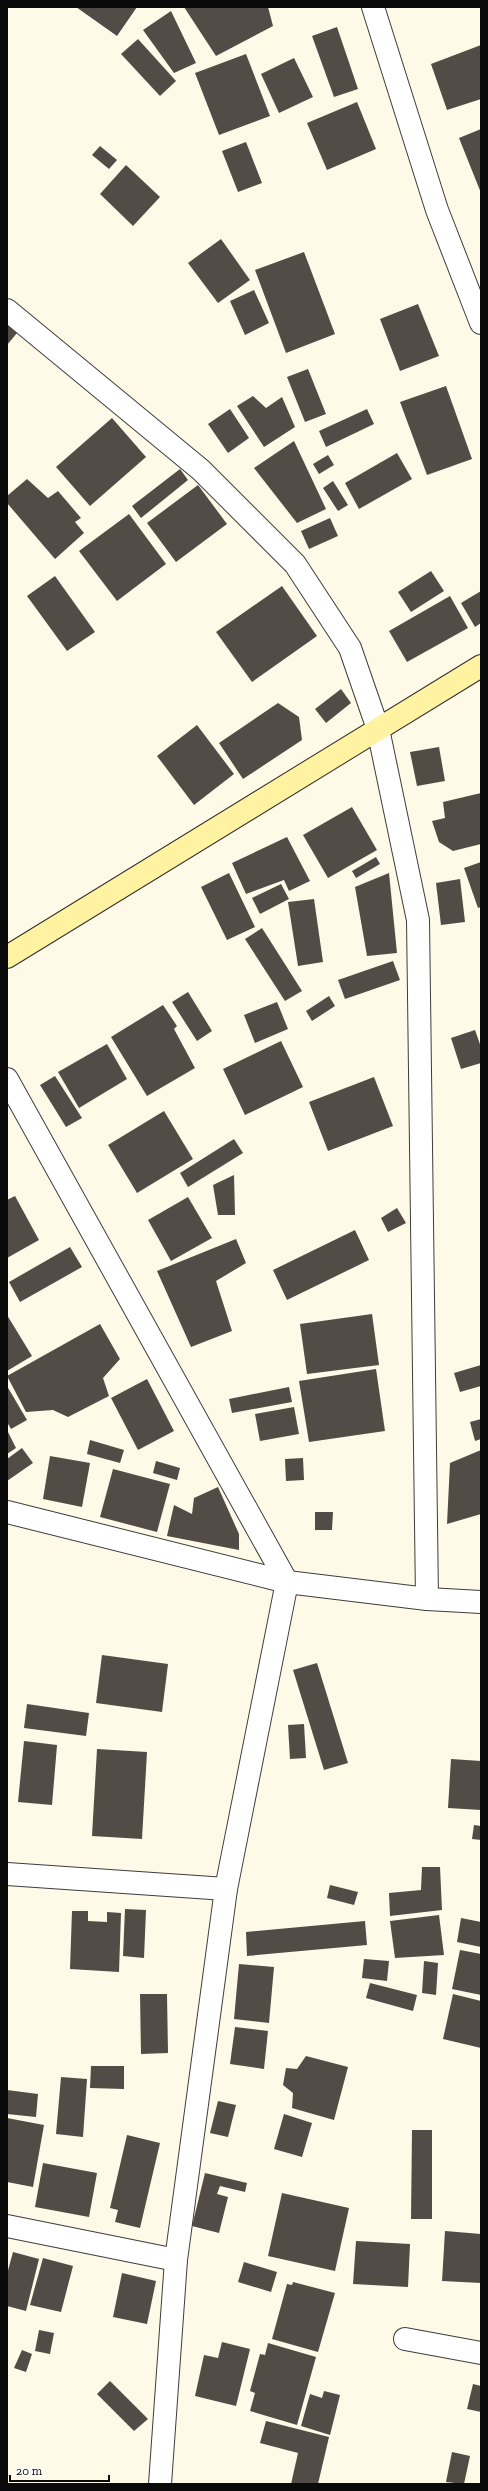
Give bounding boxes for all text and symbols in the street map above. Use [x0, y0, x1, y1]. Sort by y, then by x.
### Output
scale bar [10, 2457, 109, 2483]
text: 20 m [16, 2464, 43, 2478]

